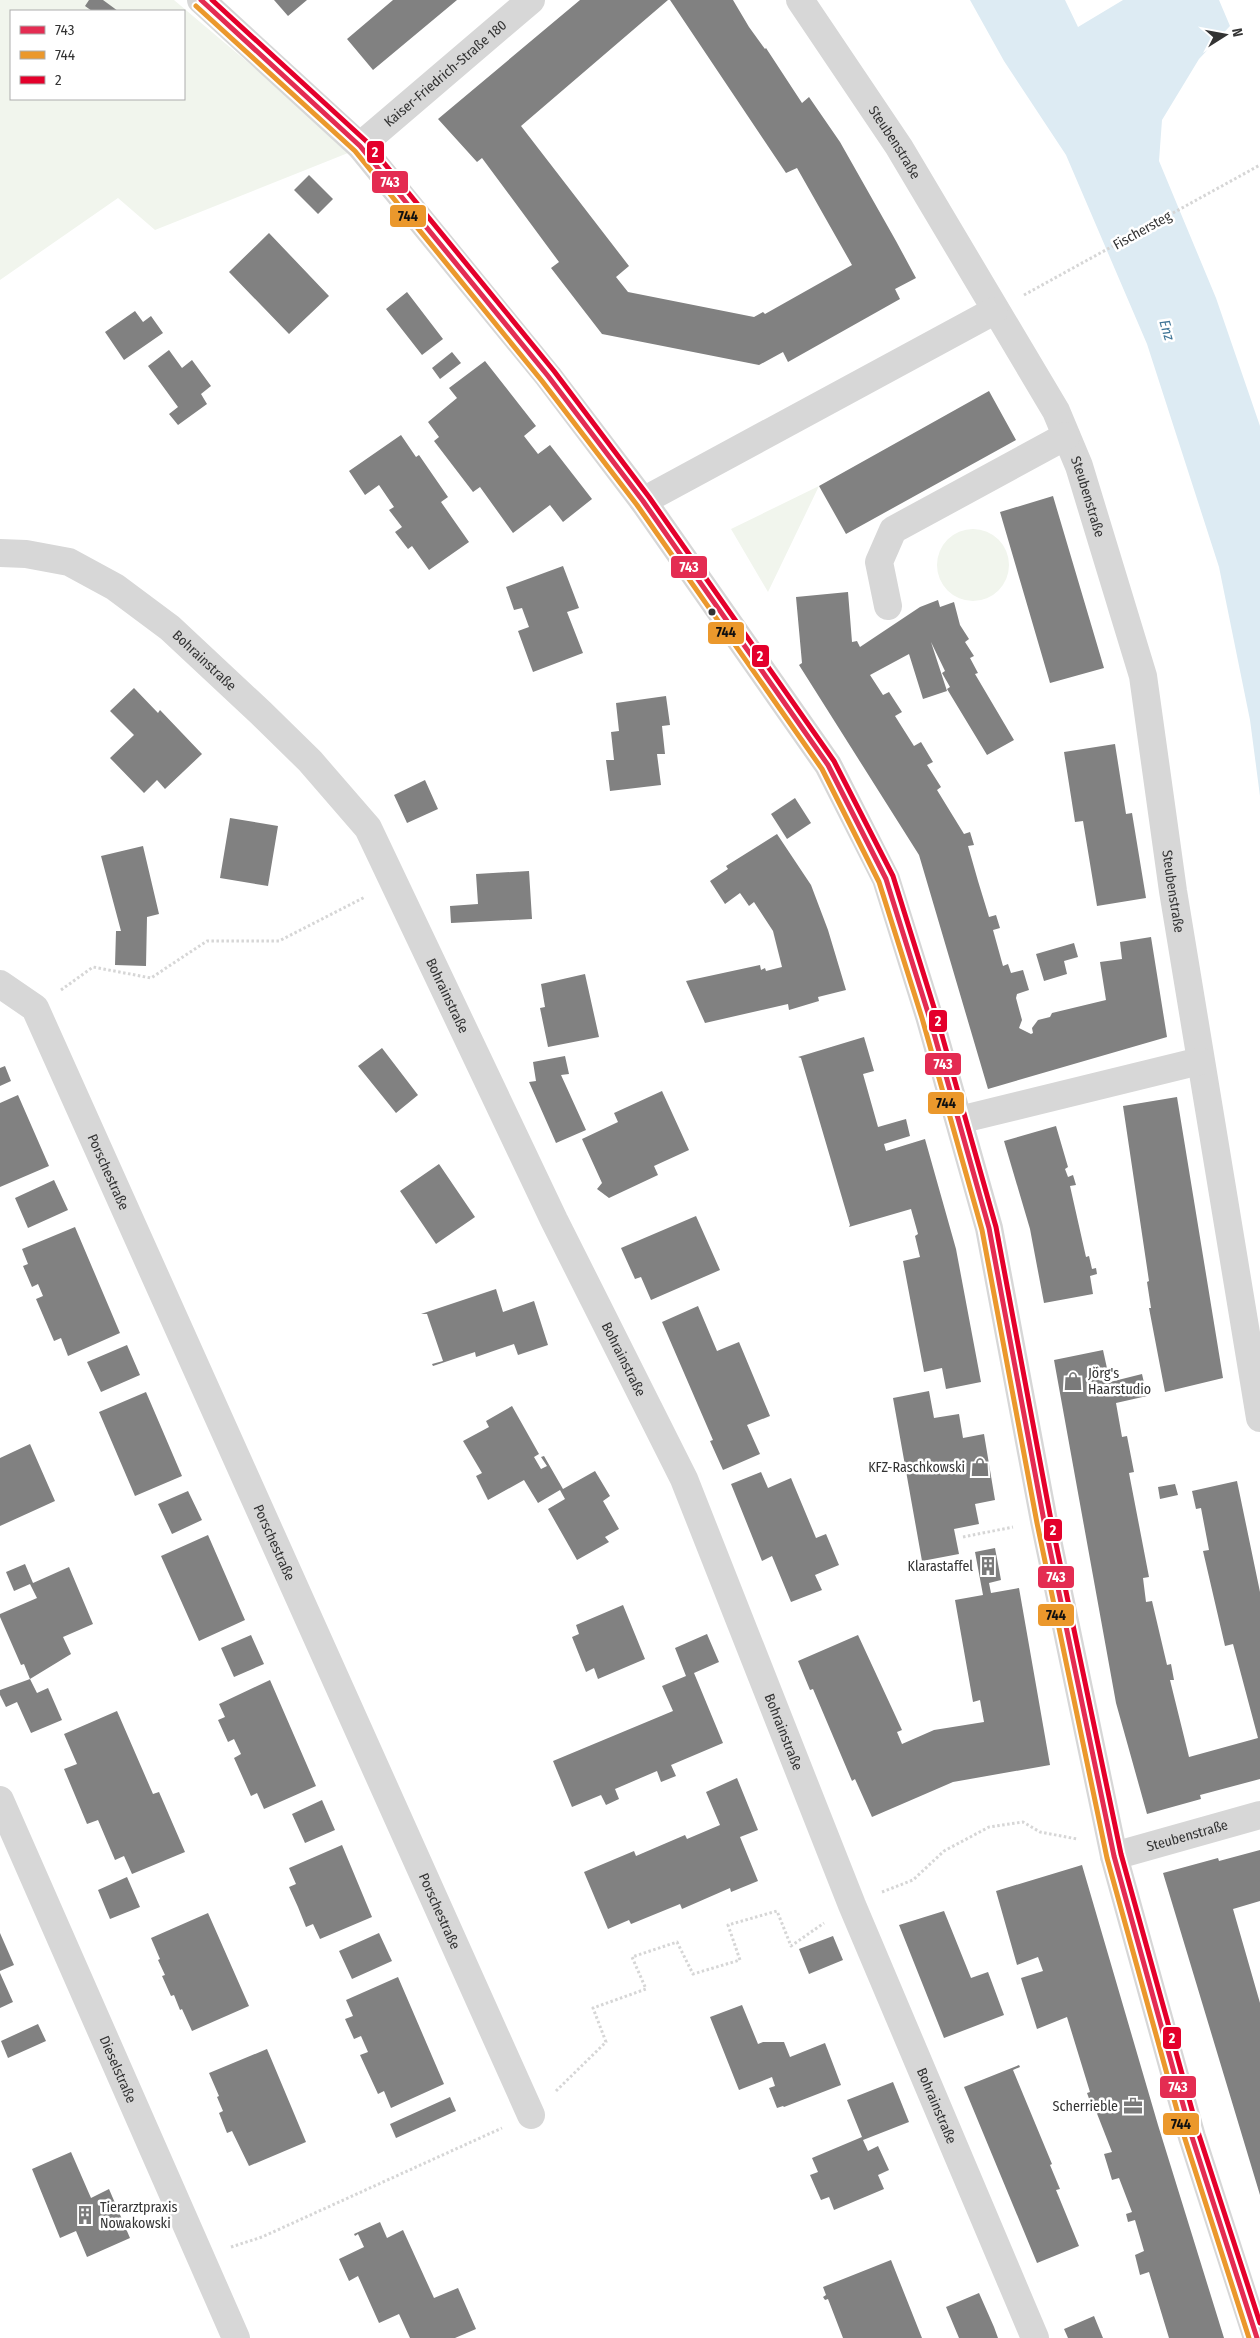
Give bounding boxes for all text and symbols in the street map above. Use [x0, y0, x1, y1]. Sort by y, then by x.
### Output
legend [10, 10, 185, 100]
north arrow [1200, 10, 1250, 60]
street label: Kaiser-Friedrich-Straße 180 [381, 17, 510, 131]
text: 743 [55, 21, 75, 39]
text: N [1228, 27, 1246, 38]
text: 744 [55, 46, 75, 64]
text: 2 [55, 71, 62, 89]
street label: Steubenstraße [865, 103, 924, 182]
line badge: 2 [366, 140, 385, 164]
text: 2 [371, 144, 379, 161]
line badge: 743 [371, 170, 409, 194]
text: 743 [380, 174, 400, 191]
line badge: 744 [389, 204, 427, 228]
street label: Fischersteg [1110, 207, 1175, 253]
text: 744 [398, 208, 418, 225]
water label: Enz [1155, 318, 1179, 343]
street label: Steubenstraße [1067, 454, 1108, 539]
line badge: 743 [670, 555, 708, 579]
text: 743 [679, 559, 699, 576]
unlabelled marker [707, 607, 717, 617]
line badge: 744 [707, 621, 745, 645]
text: 744 [716, 624, 736, 641]
street label: Bohrainstraße [169, 627, 240, 695]
line badge: 2 [751, 644, 770, 668]
text: 2 [756, 648, 764, 665]
street label: Steubenstraße [1158, 849, 1188, 934]
street label: Bohrainstraße [422, 956, 472, 1036]
line badge: 2 [928, 1009, 948, 1033]
text: 2 [934, 1013, 942, 1030]
line badge: 743 [924, 1052, 962, 1076]
text: 743 [933, 1056, 953, 1073]
line badge: 744 [927, 1091, 965, 1115]
text: 744 [936, 1095, 956, 1112]
street label: Porschestraße [84, 1131, 132, 1213]
street label: Bohrainstraße [598, 1319, 649, 1399]
place label: Jörg's Haarstudio [1088, 1365, 1151, 1398]
shop icon: Jörg's Haarstudio [1062, 1370, 1084, 1392]
shop icon: KFZ-Raschkowski [969, 1456, 991, 1478]
place label: KFZ-Raschkowski [868, 1459, 965, 1476]
street label: Porschestraße [250, 1502, 298, 1583]
line badge: 2 [1043, 1518, 1063, 1542]
text: 2 [1049, 1522, 1057, 1539]
building icon: Klarastaffel [977, 1555, 999, 1577]
place label: Klarastaffel [908, 1558, 973, 1575]
line badge: 743 [1037, 1565, 1075, 1589]
text: 743 [1046, 1569, 1066, 1586]
line badge: 744 [1037, 1603, 1075, 1627]
text: 744 [1046, 1607, 1066, 1624]
street label: Bohrainstraße [761, 1691, 806, 1773]
street label: Steubenstraße [1145, 1816, 1230, 1855]
street label: Porschestraße [415, 1871, 464, 1952]
line badge: 2 [1162, 2026, 1182, 2050]
text: 2 [1168, 2030, 1176, 2047]
street label: Dieselstraße [95, 2033, 140, 2106]
street label: Bohrainstraße [913, 2065, 960, 2147]
line badge: 743 [1159, 2075, 1197, 2099]
text: 743 [1168, 2079, 1188, 2096]
office icon: Scherrieble [1122, 2095, 1144, 2117]
place label: Scherrieble [1053, 2098, 1118, 2115]
line badge: 744 [1162, 2112, 1200, 2136]
text: 744 [1171, 2116, 1191, 2133]
place label: Tierarztpraxis Nowakowski [100, 2199, 178, 2232]
building icon: Tierarztpraxis Nowakowski [74, 2204, 96, 2226]

